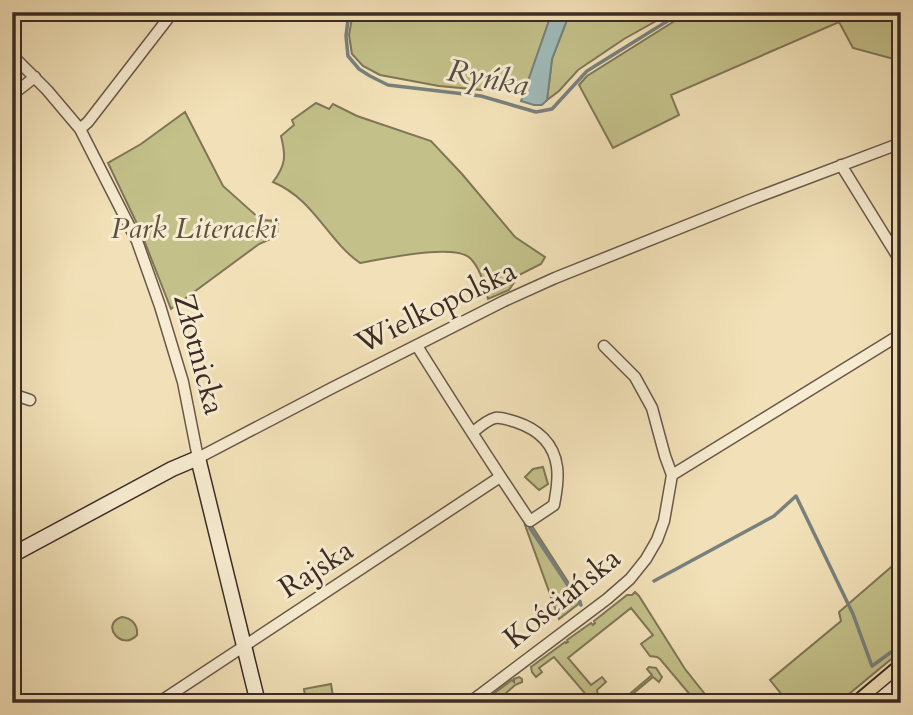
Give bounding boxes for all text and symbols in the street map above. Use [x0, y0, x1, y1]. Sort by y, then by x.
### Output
water label: Ryńka [444, 49, 532, 107]
park label: Park Literacki [111, 208, 278, 249]
street label: Wielkopolska [348, 250, 523, 364]
street label: Złotnicka [163, 289, 235, 419]
street label: Rajska [271, 530, 361, 608]
street label: Kościańska [495, 538, 629, 658]

